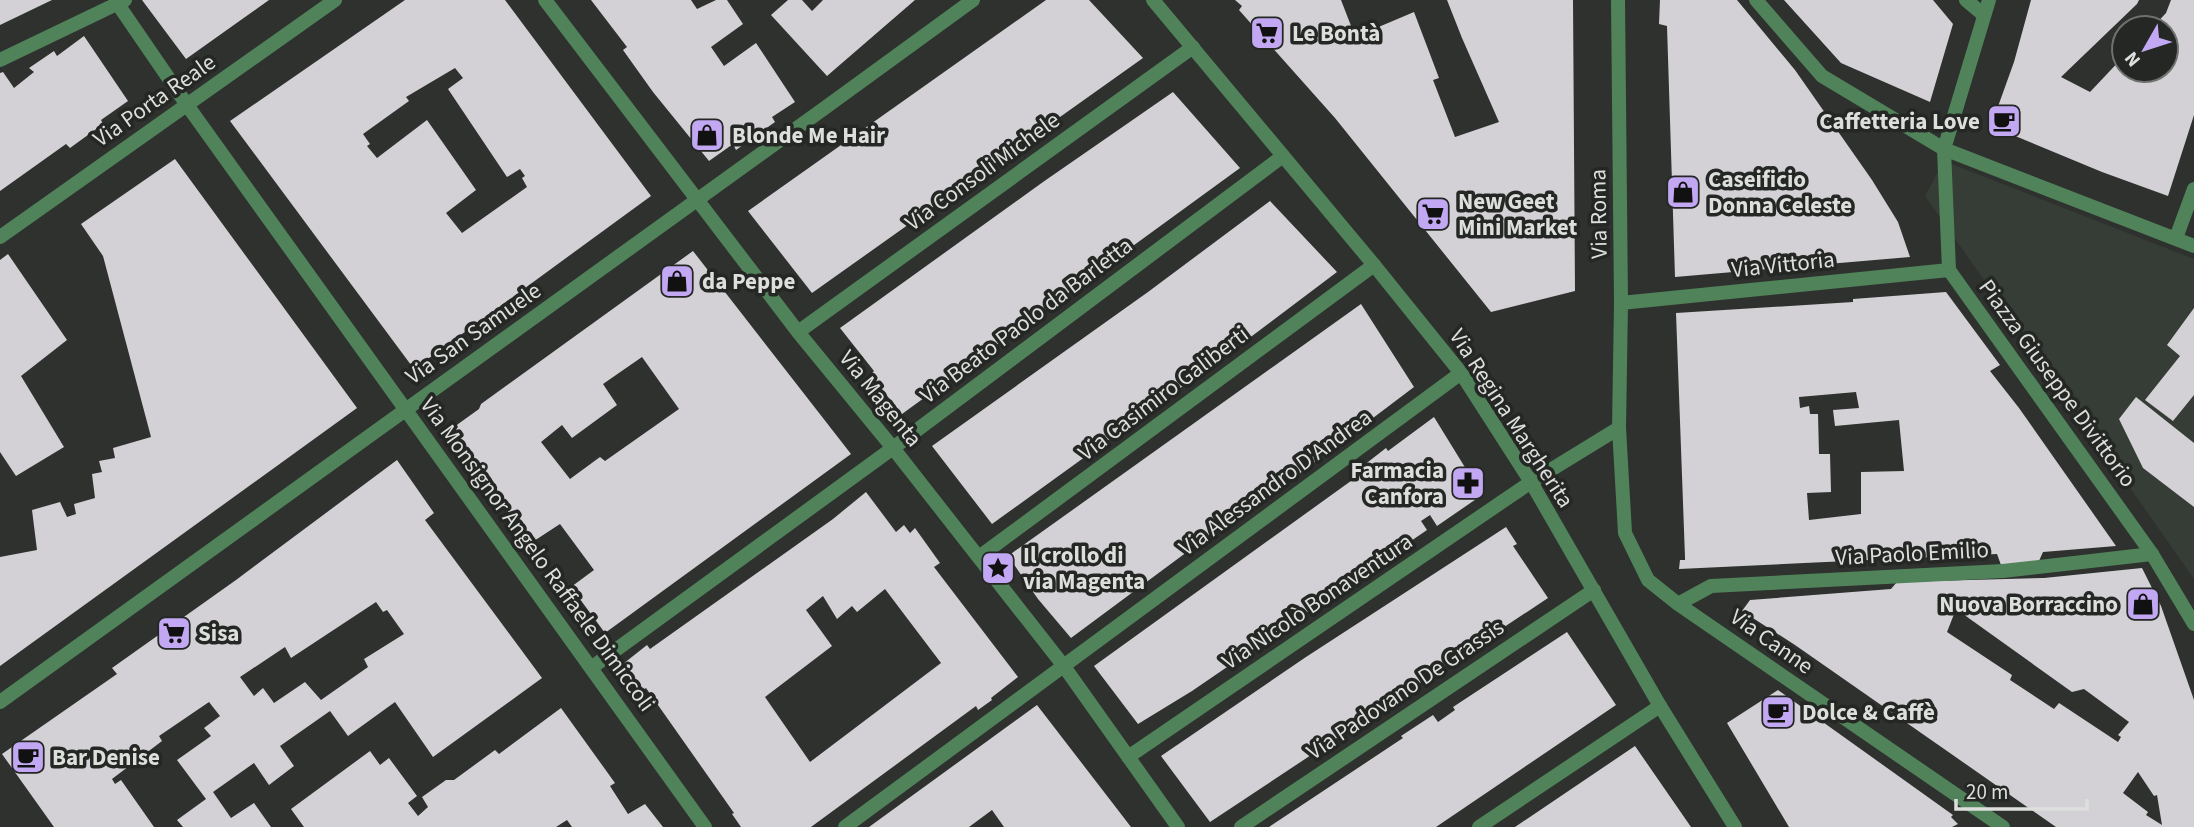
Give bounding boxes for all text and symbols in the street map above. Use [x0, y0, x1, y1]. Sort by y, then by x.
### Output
supermarket icon: Le Bontà [1248, 14, 1286, 52]
north arrow [2110, 14, 2180, 84]
place label: Le Bontà [1292, 17, 1380, 50]
text: N [2118, 45, 2147, 72]
street label: Via Porta Reale [86, 46, 222, 155]
cafe icon: Caffetteria Love [1985, 102, 2023, 140]
street label: Via Consoli Michele [898, 104, 1066, 239]
place label: Caffetteria Love [1819, 105, 1980, 138]
shop icon: Blonde Me Hair [688, 116, 726, 154]
place label: Blonde Me Hair [732, 119, 886, 152]
place label: Caseificio Donna Celeste [1708, 163, 1852, 222]
street label: Via Roma [1581, 169, 1616, 259]
shop icon: Caseificio Donna Celeste [1664, 173, 1702, 211]
place label: New Geet Mini Market [1458, 185, 1577, 244]
supermarket icon: New Geet Mini Market [1414, 195, 1452, 233]
street label: Via Beato Paolo da Barletta [913, 229, 1139, 411]
street label: Via Vittoria [1730, 243, 1836, 286]
shop icon: da Peppe [658, 262, 696, 300]
place label: da Peppe [702, 265, 795, 298]
street label: Piazza Giuseppe Divittorio [1971, 272, 2144, 494]
street label: Via San Samuele [399, 274, 548, 392]
street label: Via Casimiro Galiberti [1071, 318, 1256, 469]
street label: Via Regina Margherita [1441, 322, 1582, 514]
street label: Via Magenta [831, 343, 930, 454]
street label: Via Monsignor Angelo Raffaele Dimiccoli [412, 390, 663, 718]
street label: Via Alessandro D'Andrea [1172, 401, 1379, 564]
place label: Farmacia Canfora [1350, 454, 1444, 513]
pharmacy icon: Farmacia Canfora [1449, 464, 1487, 502]
street label: Via Nicolò Bonaventura [1215, 525, 1419, 678]
street label: Via Paolo Emilio [1834, 533, 1990, 574]
place label: Il crollo di via Magenta [1023, 539, 1145, 598]
place icon: Il crollo di via Magenta [979, 549, 1017, 587]
shop icon: Nuova Borraccino [2124, 585, 2162, 623]
place label: Nuova Borraccino [1939, 588, 2118, 621]
street label: Via Canne [1723, 601, 1820, 682]
street label: Via Padovano De Grassis [1300, 611, 1511, 768]
supermarket icon: Sisa [155, 614, 193, 652]
place label: Sisa [198, 617, 239, 650]
cafe icon: Dolce & Caffè [1759, 693, 1797, 731]
place label: Dolce & Caffè [1802, 696, 1935, 729]
cafe icon: Bar Denise [9, 738, 47, 776]
place label: Bar Denise [52, 741, 160, 774]
scale bar [1956, 768, 2087, 812]
text: 20 m [1966, 777, 2008, 807]

